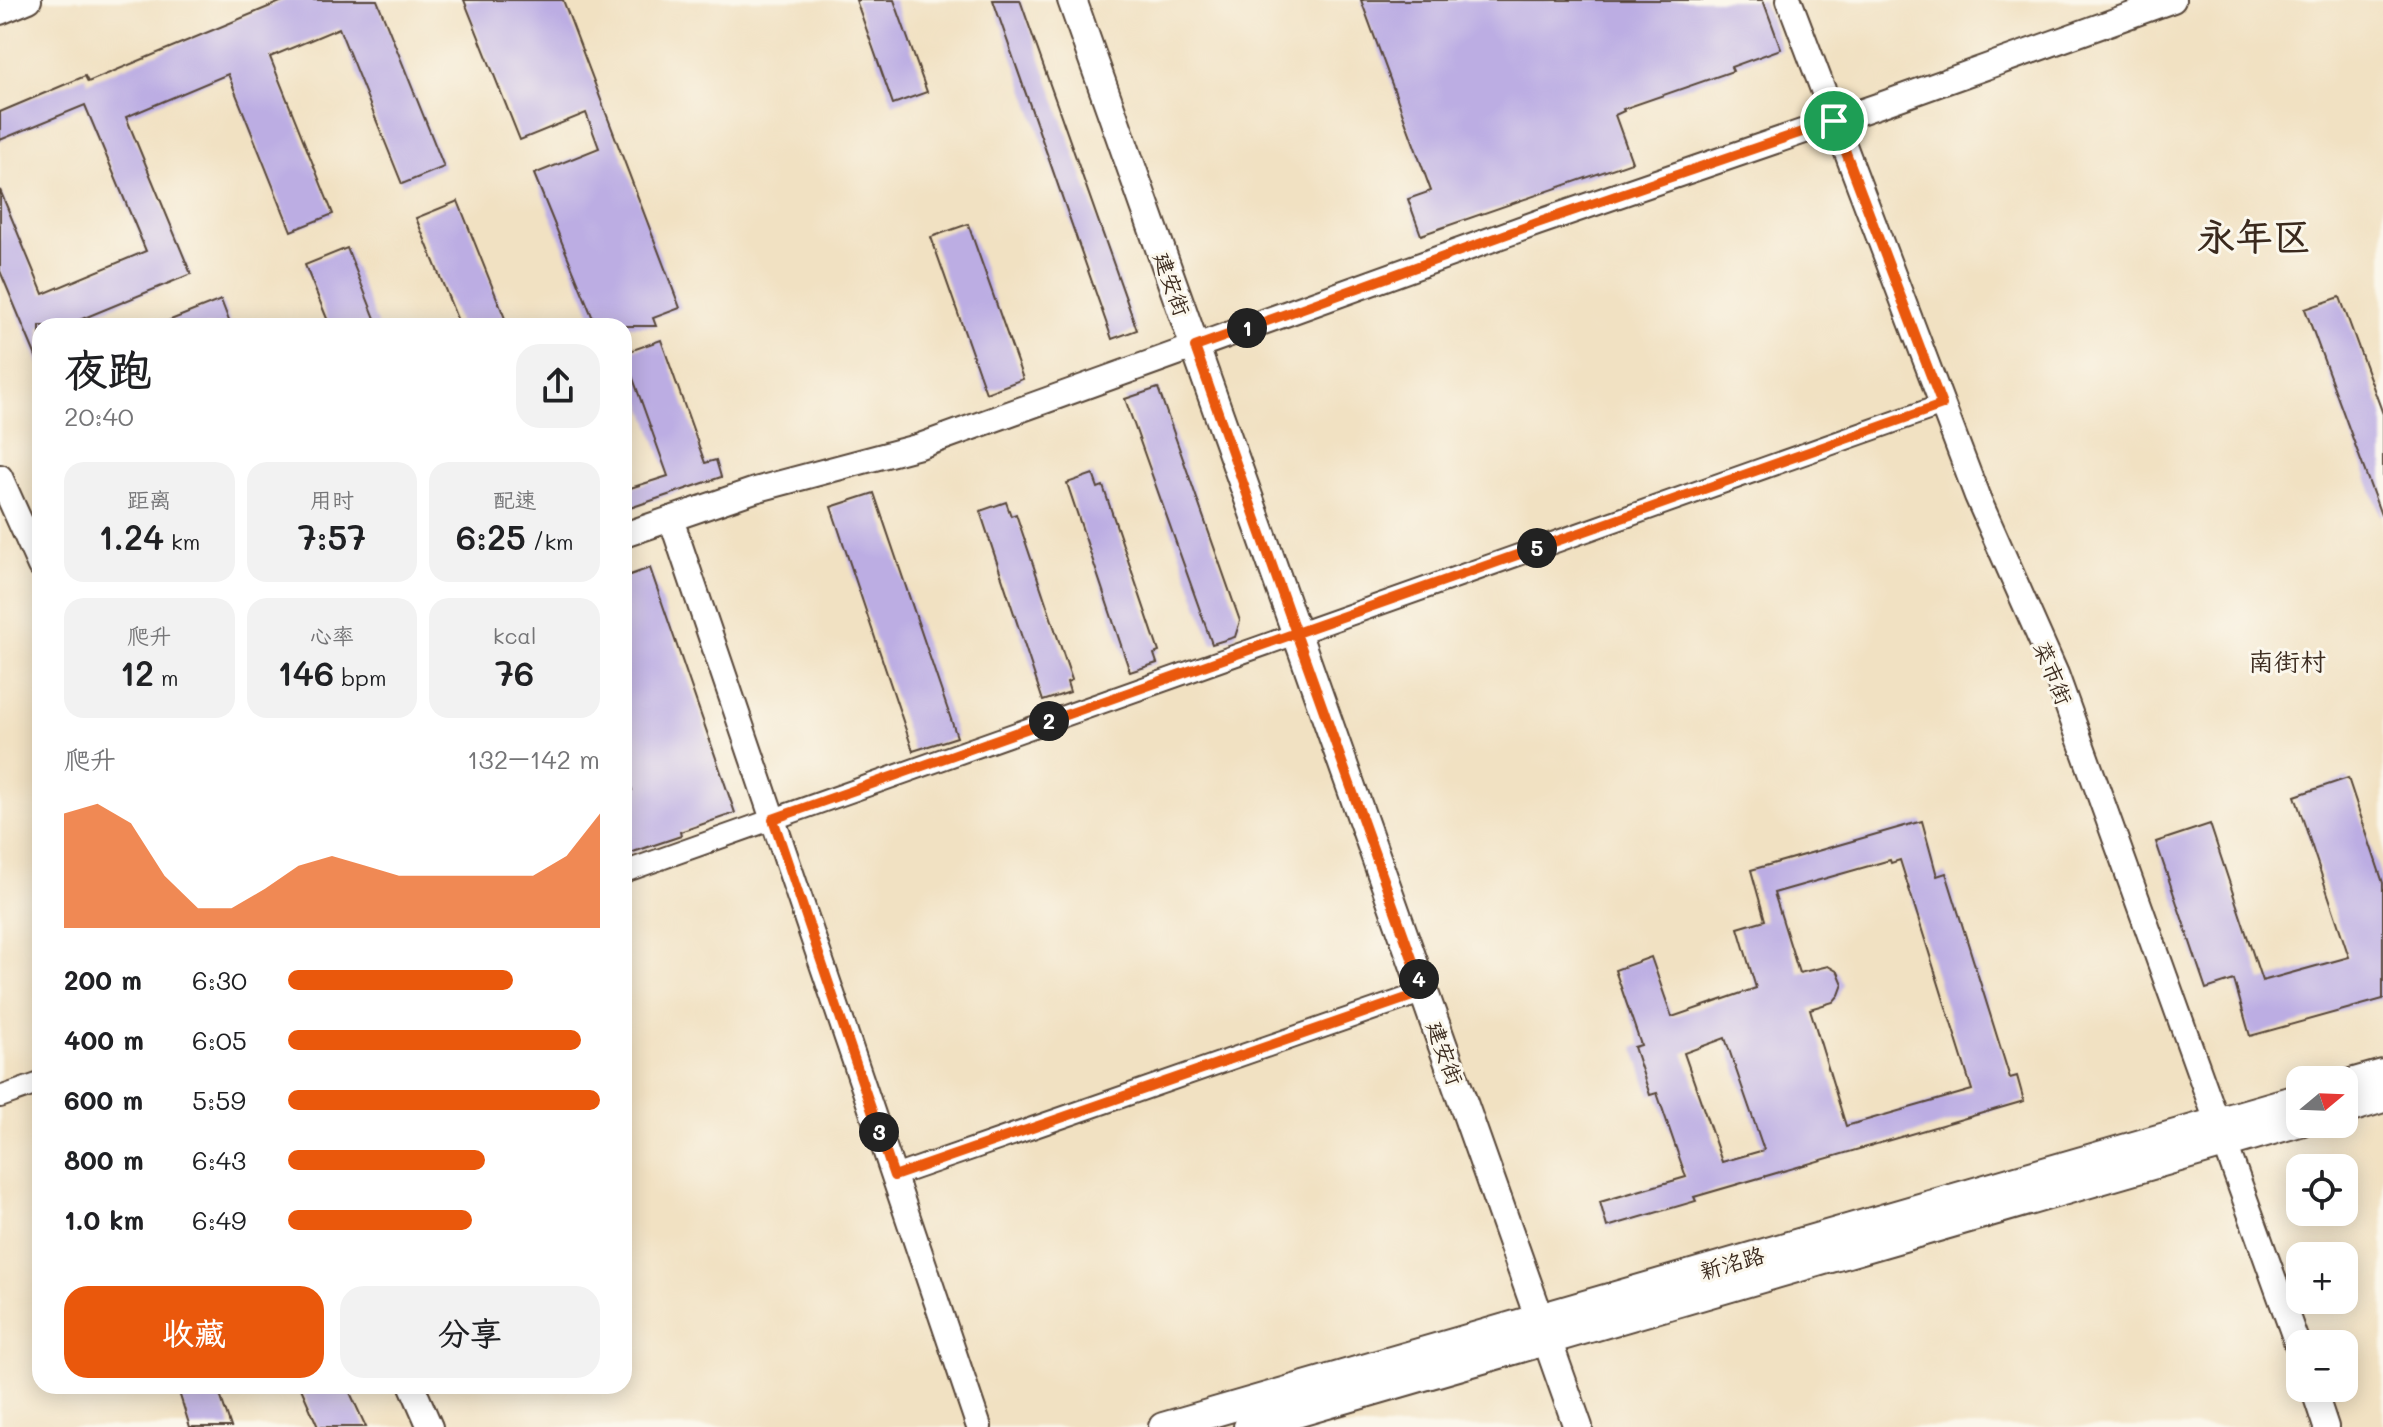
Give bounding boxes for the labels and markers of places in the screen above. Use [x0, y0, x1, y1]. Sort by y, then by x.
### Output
pin [1800, 87, 1868, 155]
pin: 1 [1227, 308, 1267, 348]
pin: 5 [1517, 528, 1557, 568]
pin: 2 [1029, 701, 1069, 741]
pin: 4 [1399, 959, 1439, 999]
pin: 3 [859, 1112, 899, 1152]

